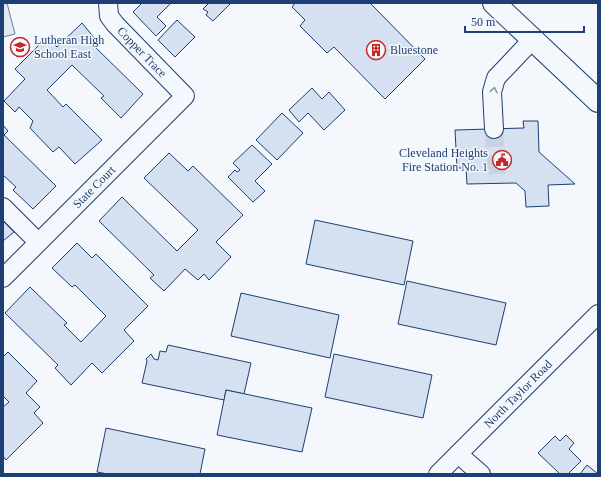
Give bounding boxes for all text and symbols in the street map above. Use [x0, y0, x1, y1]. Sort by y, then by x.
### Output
scale bar [465, 8, 584, 34]
text: 50 m [471, 15, 496, 29]
street label: Copper Trace [114, 24, 170, 80]
place label: Lutheran High School East [34, 33, 104, 61]
school or university icon: Lutheran High School East [9, 36, 31, 58]
building icon: Bluestone [365, 39, 387, 61]
place label: Bluestone [390, 43, 438, 57]
one-way arrow [489, 87, 497, 93]
place label: Cleveland Heights Fire Station No. 1 [399, 146, 488, 174]
public building icon: Cleveland Heights Fire Station No. 1 [491, 149, 513, 171]
street label: State Court [70, 162, 119, 211]
street label: North Taylor Road [481, 357, 555, 431]

